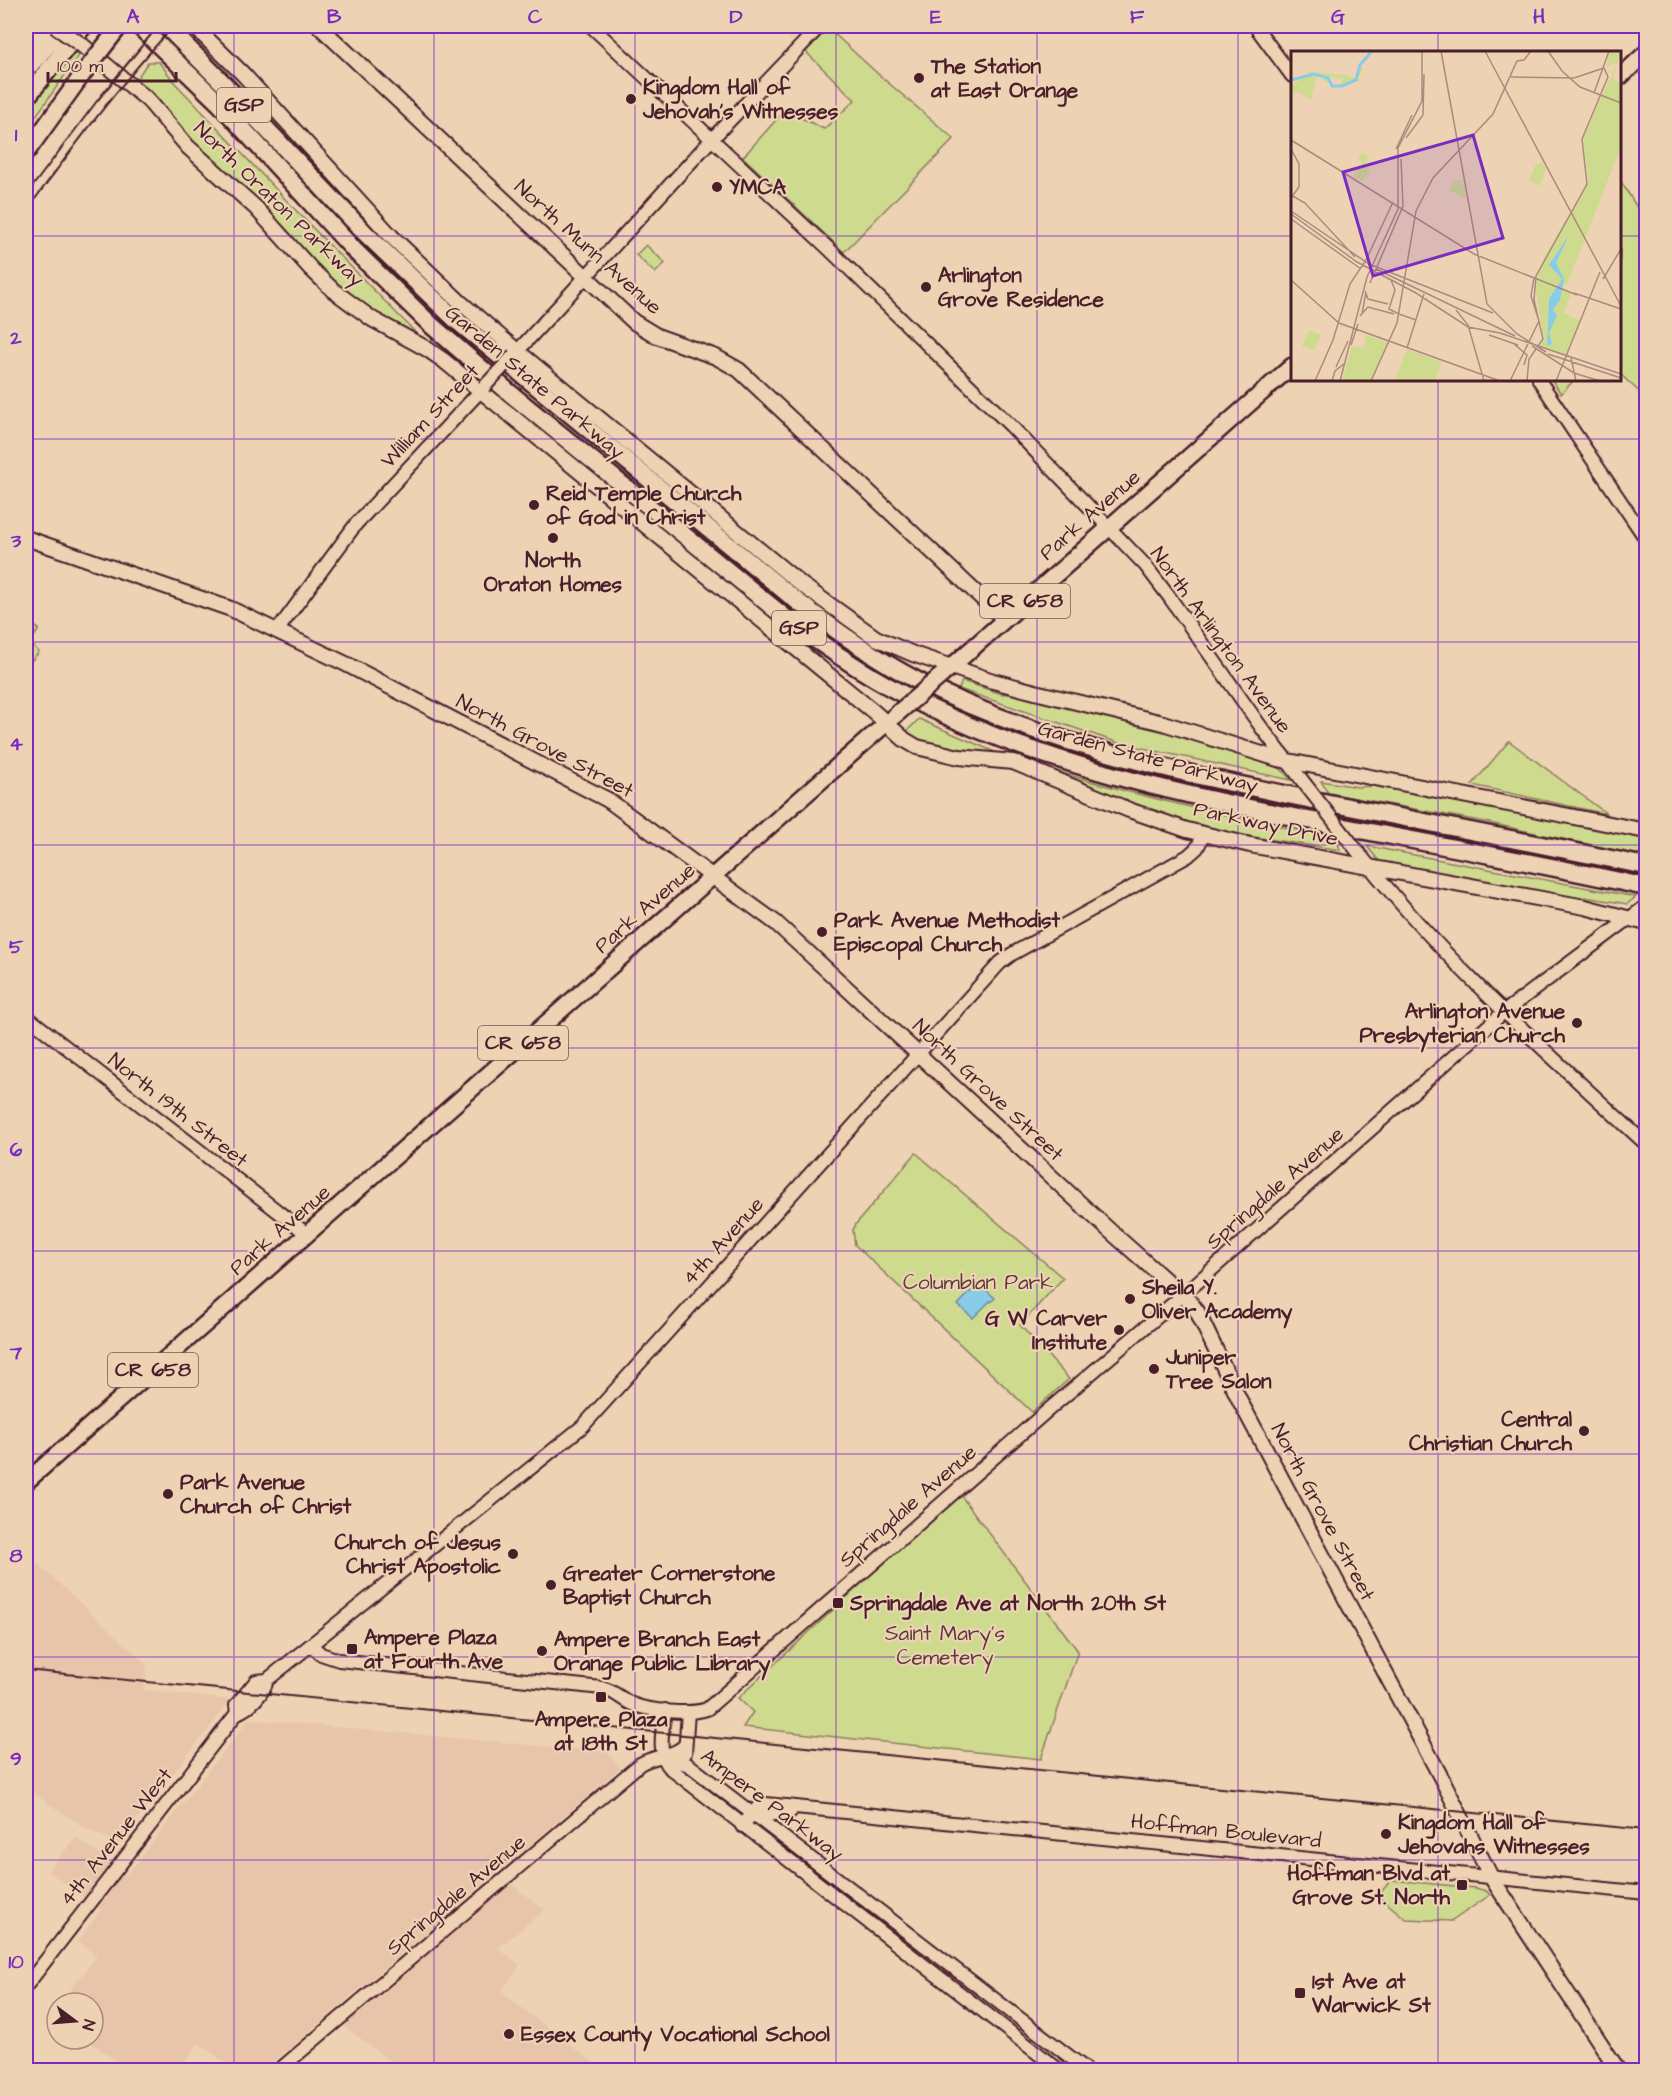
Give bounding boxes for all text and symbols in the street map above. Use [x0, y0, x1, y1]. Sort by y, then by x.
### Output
text: A [127, 3, 140, 31]
text: B [327, 3, 342, 31]
text: C [528, 3, 543, 31]
text: D [730, 3, 743, 31]
text: E [930, 3, 942, 31]
text: F [1130, 3, 1145, 31]
text: G [1331, 3, 1345, 31]
text: H [1533, 3, 1545, 31]
scale bar [48, 45, 176, 83]
inset map [1291, 51, 1621, 381]
place label: The Station at East Orange [930, 52, 1079, 107]
text: 100 m [57, 54, 103, 79]
marker: The Station at East Orange [912, 71, 926, 85]
place label: Kingdom Hall of Jehovah's Witnesses [642, 73, 839, 126]
road number: GSP [217, 88, 271, 122]
marker: Kingdom Hall of Jehovah's Witnesses [624, 92, 638, 106]
street label: North Oraton Parkway [186, 115, 371, 295]
text: 1 [15, 121, 18, 149]
street label: North Munn Avenue [508, 173, 668, 321]
place label: YMCA [729, 173, 786, 202]
marker: YMCA [710, 180, 724, 194]
place label: Arlington Grove Residence [938, 261, 1105, 314]
marker: Arlington Grove Residence [919, 280, 933, 294]
street label: Garden State Parkway [438, 298, 631, 468]
text: 2 [9, 324, 22, 352]
street label: William Street [374, 357, 486, 475]
street label: Park Avenue [1033, 463, 1147, 567]
place label: Reid Temple Church of God in Christ [546, 479, 742, 532]
marker: Reid Temple Church of God in Christ [527, 498, 541, 512]
text: 3 [10, 527, 22, 555]
marker: North Oraton Homes [546, 531, 560, 545]
street label: North Arlington Avenue [1142, 541, 1299, 740]
place label: North Oraton Homes [484, 546, 623, 599]
road number: CR 658 [980, 584, 1070, 618]
road number: GSP [772, 611, 826, 645]
street label: North Grove Street [451, 687, 639, 805]
street label: Garden State Parkway [1034, 714, 1262, 802]
text: 4 [9, 730, 23, 758]
street label: Parkway Drive [1191, 795, 1341, 855]
street label: Park Avenue [588, 856, 702, 960]
place label: Park Avenue Methodist Episcopal Church [834, 906, 1061, 960]
marker: Park Avenue Methodist Episcopal Church [815, 925, 829, 939]
text: 5 [9, 933, 24, 961]
place label: Arlington Avenue Presbyterian Church [1359, 997, 1566, 1053]
street label: North Grove Street [906, 1012, 1070, 1168]
marker: Arlington Avenue Presbyterian Church [1570, 1016, 1584, 1030]
road number: CR 658 [478, 1026, 568, 1060]
street label: North 19th Street [102, 1046, 255, 1174]
street label: Springdale Avenue [1200, 1120, 1351, 1258]
text: 6 [10, 1136, 23, 1164]
street label: Park Avenue [223, 1178, 337, 1282]
street label: 4th Avenue [675, 1190, 771, 1292]
park label: Columbian Park [903, 1268, 1053, 1297]
place label: Sheila Y. Oliver Academy [1141, 1273, 1293, 1329]
marker: Sheila Y. Oliver Academy [1123, 1292, 1137, 1306]
place label: G W Carver Institute [985, 1304, 1108, 1357]
marker: G W Carver Institute [1112, 1323, 1126, 1337]
text: 7 [9, 1339, 23, 1367]
place label: Juniper Tree Salon [1165, 1343, 1272, 1396]
road number: CR 658 [108, 1353, 198, 1387]
marker: Juniper Tree Salon [1147, 1362, 1161, 1376]
place label: Central Christian Church [1409, 1405, 1573, 1458]
street label: North Grove Street [1264, 1418, 1382, 1606]
marker: Central Christian Church [1577, 1424, 1591, 1438]
street label: Springdale Avenue [833, 1438, 984, 1576]
place label: Park Avenue Church of Christ [180, 1468, 352, 1521]
marker: Park Avenue Church of Christ [161, 1487, 175, 1501]
place label: Church of Jesus Christ Apostolic [334, 1528, 502, 1582]
text: 8 [10, 1542, 23, 1570]
marker: Church of Jesus Christ Apostolic [506, 1547, 520, 1561]
place label: Greater Cornerstone Baptist Church [563, 1559, 776, 1613]
marker: Greater Cornerstone Baptist Church [544, 1578, 558, 1592]
place label: Springdale Ave at North 20th St [849, 1589, 1166, 1620]
marker: Springdale Ave at North 20th St [831, 1596, 845, 1610]
park label: Saint Mary's Cemetery [885, 1619, 1005, 1674]
place label: Ampere Plaza at Fourth Ave [363, 1623, 504, 1676]
place label: Ampere Branch East Orange Public Library [554, 1625, 771, 1681]
marker: Ampere Plaza at Fourth Ave [345, 1642, 359, 1656]
marker: Ampere Branch East Orange Public Library [535, 1644, 549, 1658]
marker: Ampere Plaza at 18th St [594, 1690, 608, 1704]
place label: Ampere Plaza at 18th St [535, 1705, 668, 1758]
street label: Ampere Parkway [693, 1742, 850, 1870]
text: 9 [10, 1745, 22, 1773]
street label: 4th Avenue West [53, 1761, 180, 1912]
street label: Hoffman Boulevard [1129, 1807, 1323, 1855]
place label: Kingdom Hall of Jehovahs Witnesses [1397, 1808, 1590, 1861]
marker: Kingdom Hall of Jehovahs Witnesses [1379, 1827, 1393, 1841]
street label: Springdale Avenue [380, 1828, 533, 1964]
place label: Hoffman Blvd at Grove St. North [1287, 1859, 1451, 1912]
marker: Hoffman Blvd at Grove St. North [1455, 1878, 1469, 1892]
text: 10 [8, 1948, 24, 1976]
place label: 1st Ave at Warwick St [1311, 1967, 1431, 2020]
marker: 1st Ave at Warwick St [1293, 1986, 1307, 2000]
north arrow [45, 1991, 105, 2051]
text: N [77, 2017, 100, 2033]
place label: Essex County Vocational School [521, 2020, 831, 2052]
marker: Essex County Vocational School [502, 2027, 516, 2041]

